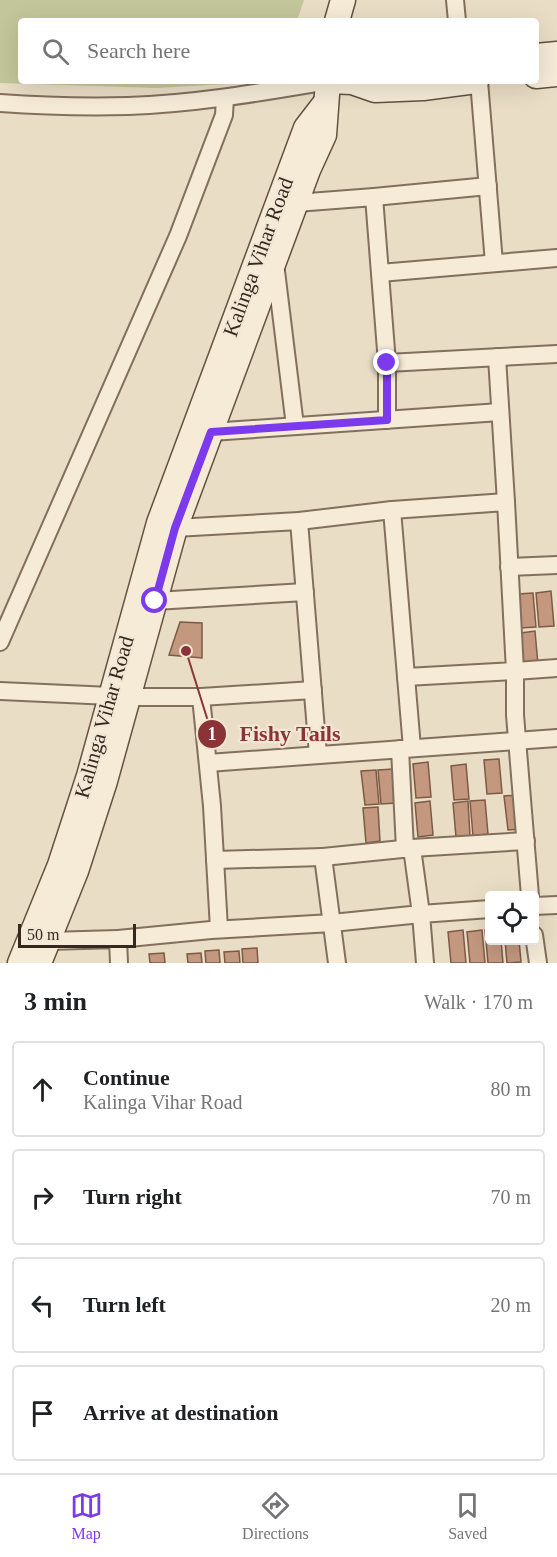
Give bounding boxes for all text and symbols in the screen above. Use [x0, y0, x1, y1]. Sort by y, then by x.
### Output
search box [18, 18, 539, 84]
icon: search [39, 35, 72, 68]
text: Search here [87, 38, 190, 63]
street label: Kalinga Vihar Road [218, 174, 298, 340]
route end [373, 349, 399, 375]
route start [141, 587, 167, 613]
street label: Kalinga Vihar Road [69, 633, 139, 801]
callout: Fishy Tails [197, 714, 353, 754]
text: Fishy Tails [240, 721, 341, 746]
text: 1 [208, 724, 217, 744]
map controls [485, 891, 539, 945]
button: locate [485, 891, 539, 945]
scale bar [18, 921, 136, 948]
text: 50 m [27, 926, 59, 943]
text: 3 min [24, 987, 87, 1016]
text: Walk · 170 m [424, 991, 533, 1013]
text: Continue [83, 1065, 170, 1090]
icon: ahead [26, 1073, 59, 1106]
text: 80 m [490, 1078, 531, 1100]
text: Kalinga Vihar Road [83, 1091, 243, 1113]
icon: right [26, 1181, 59, 1214]
text: Turn right [83, 1184, 182, 1209]
text: 70 m [490, 1186, 531, 1208]
icon: left [26, 1289, 59, 1322]
text: Turn left [83, 1292, 166, 1317]
text: 20 m [490, 1294, 531, 1316]
icon: arrive [26, 1397, 59, 1430]
text: Arrive at destination [83, 1400, 279, 1425]
tab: Map [70, 1489, 103, 1543]
tab: Directions [242, 1489, 309, 1543]
tab: Saved [448, 1489, 487, 1543]

